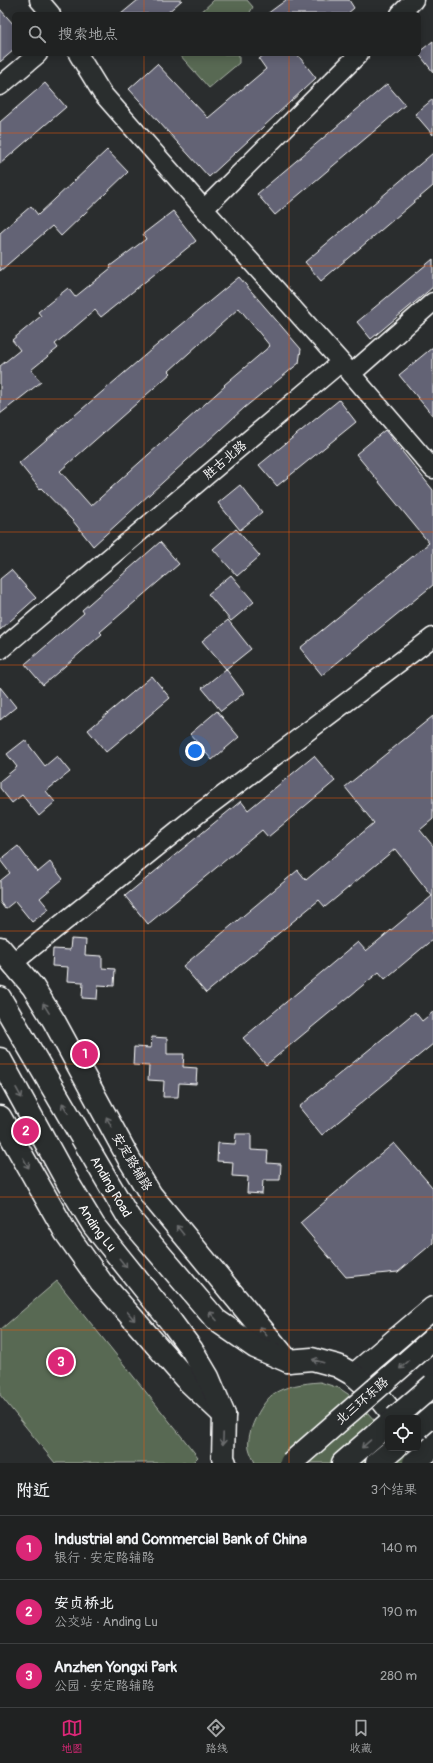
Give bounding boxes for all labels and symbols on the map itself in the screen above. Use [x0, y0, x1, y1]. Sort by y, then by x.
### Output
street label: 胜古北路 [200, 437, 250, 483]
your location [185, 741, 205, 761]
one-way arrow [42, 1003, 50, 1014]
pin: 1 [72, 1039, 98, 1069]
one-way arrow [16, 1087, 24, 1099]
one-way arrow [60, 1102, 68, 1114]
pin: 2 [13, 1116, 39, 1146]
one-way arrow [104, 1116, 112, 1128]
street label: 安定路辅路 [108, 1130, 156, 1194]
street label: Anding Road [87, 1154, 135, 1220]
one-way arrow [23, 1157, 31, 1169]
street label: Anding Lu [75, 1201, 120, 1255]
one-way arrow [176, 1225, 185, 1236]
one-way arrow [119, 1257, 128, 1268]
one-way arrow [126, 1311, 135, 1322]
one-way arrow [208, 1311, 217, 1321]
one-way arrow [258, 1325, 267, 1336]
pin: 3 [48, 1347, 74, 1377]
one-way arrow [312, 1357, 325, 1364]
one-way arrow [398, 1360, 409, 1369]
street label: 北三环东路 [332, 1374, 392, 1428]
one-way arrow [220, 1432, 227, 1445]
one-way arrow [360, 1439, 371, 1448]

